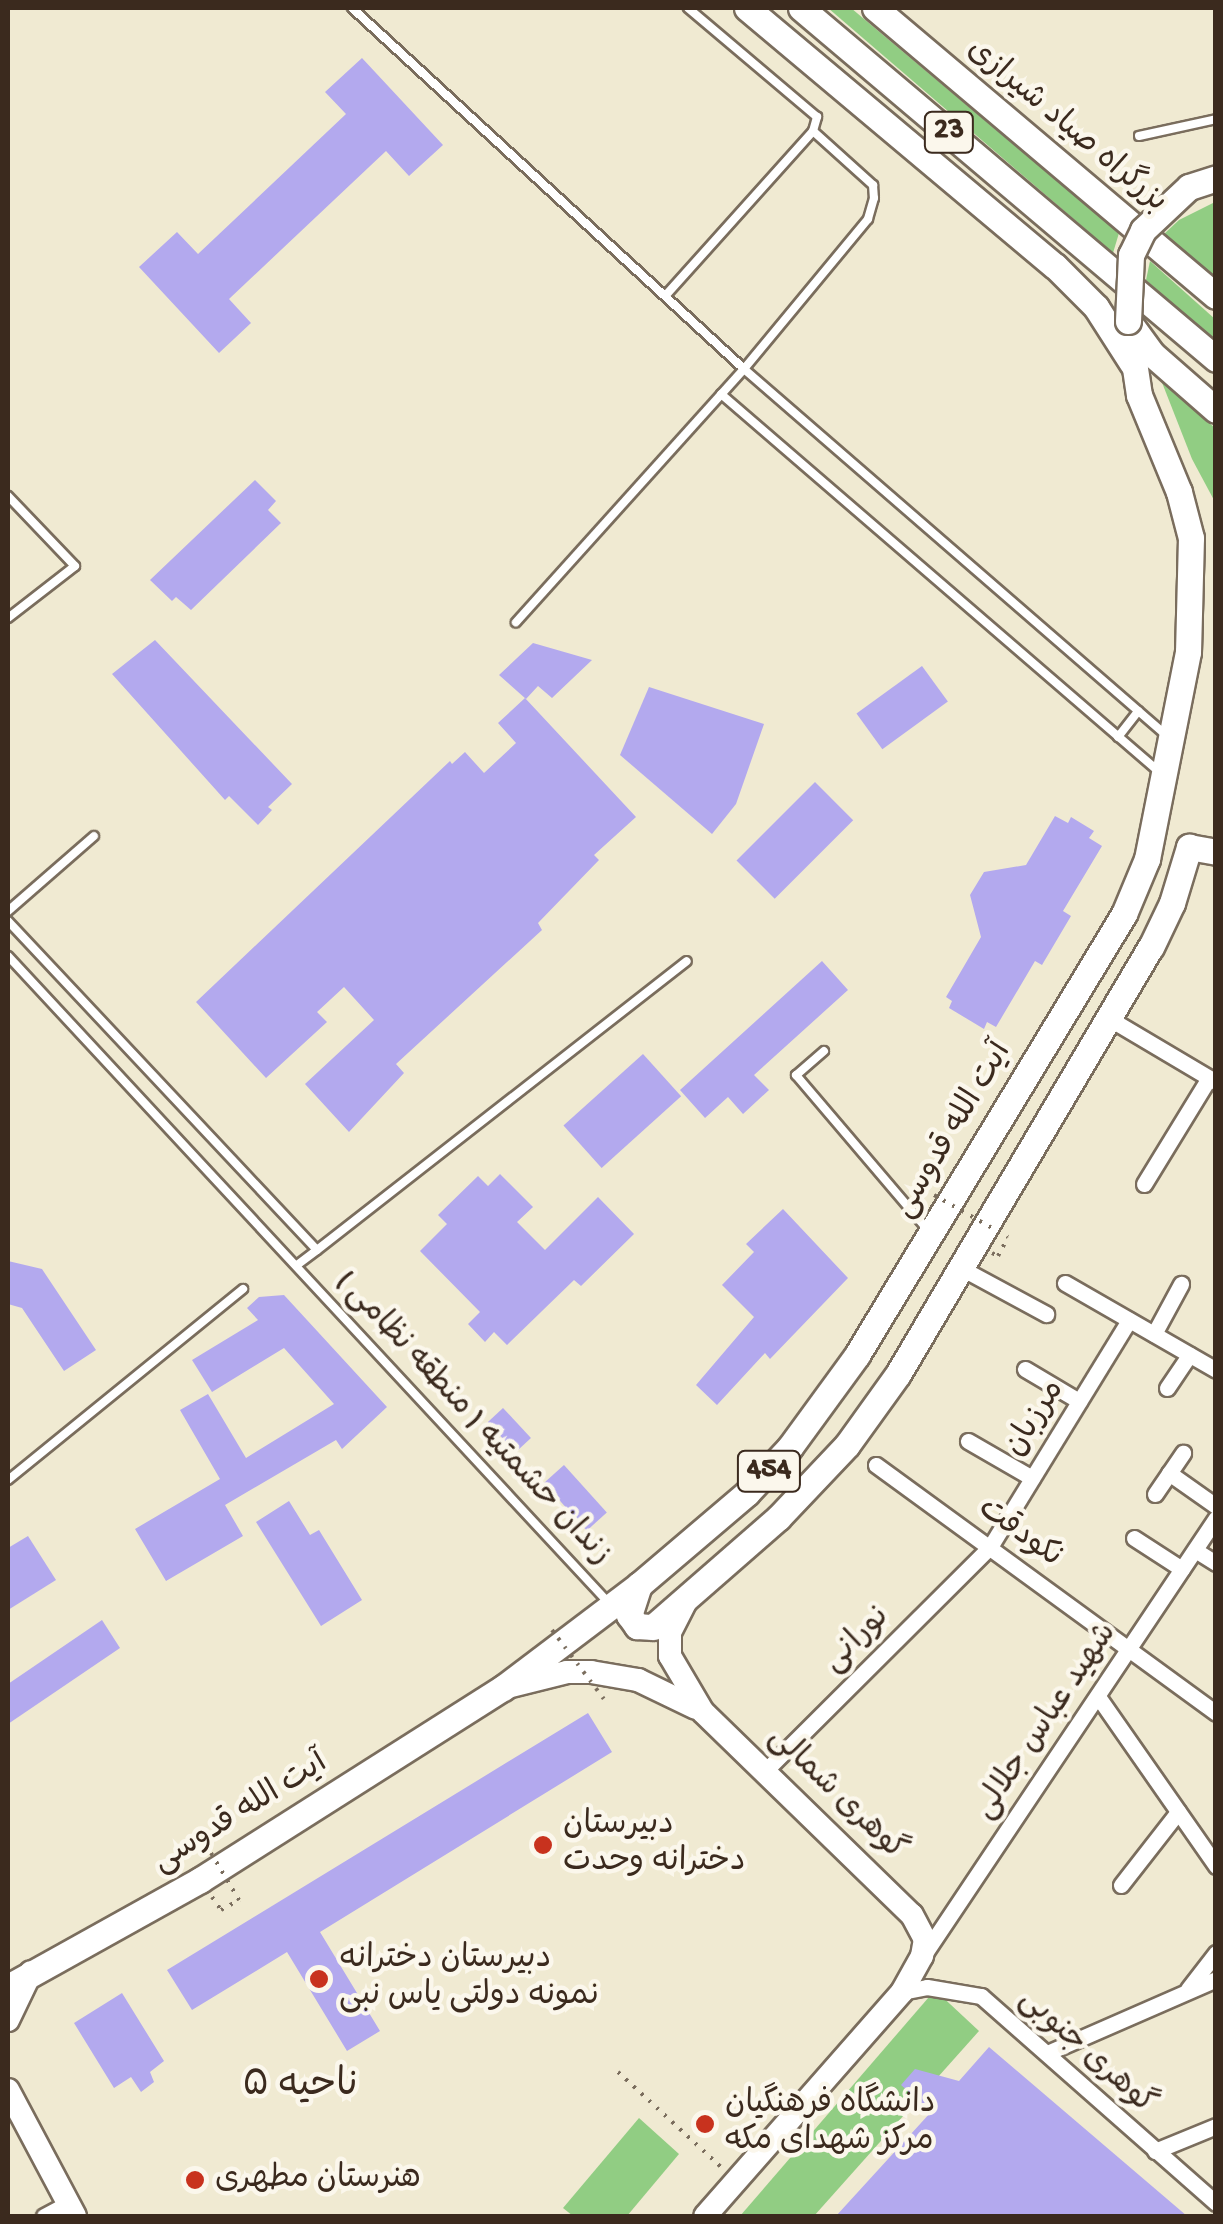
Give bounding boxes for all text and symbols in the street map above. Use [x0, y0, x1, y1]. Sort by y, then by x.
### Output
street label: بزرگراه صیاد شیرازی [958, 32, 1174, 222]
road number: 23 [922, 107, 976, 157]
street label: آیت الله قدوسی [886, 1036, 1022, 1226]
street label: زندان حشمتیه ( منطقه نظامی ) [325, 1264, 619, 1574]
street label: مرزبان [998, 1373, 1074, 1465]
road number: 454 [736, 1446, 802, 1496]
street label: نکودقت [969, 1491, 1069, 1577]
street label: نورانی [816, 1598, 900, 1682]
street label: شهید عباس جلالی [967, 1616, 1127, 1828]
street label: گوهری شمالی [759, 1720, 913, 1870]
street label: آیت الله قدوسی [147, 1745, 335, 1883]
place label: دبیرستان دخترانه وحدت [563, 1808, 746, 1883]
marker: دبیرستان دخترانه وحدت [532, 1834, 554, 1856]
place label: دبیرستان دخترانه نمونه دولتی یاس نبی [339, 1942, 600, 2017]
marker: دبیرستان دخترانه نمونه دولتی یاس نبی [308, 1968, 330, 1990]
street label: گوهری جنوبی [1010, 1982, 1162, 2124]
district label: ناحیه ۵ [242, 2065, 358, 2111]
place label: دانشگاه فرهنگیان مرکز شهدای مکه [725, 2087, 935, 2162]
marker: دانشگاه فرهنگیان مرکز شهدای مکه [694, 2113, 716, 2135]
place label: هنرستان مطهری [215, 2161, 421, 2199]
marker: هنرستان مطهری [184, 2169, 206, 2191]

